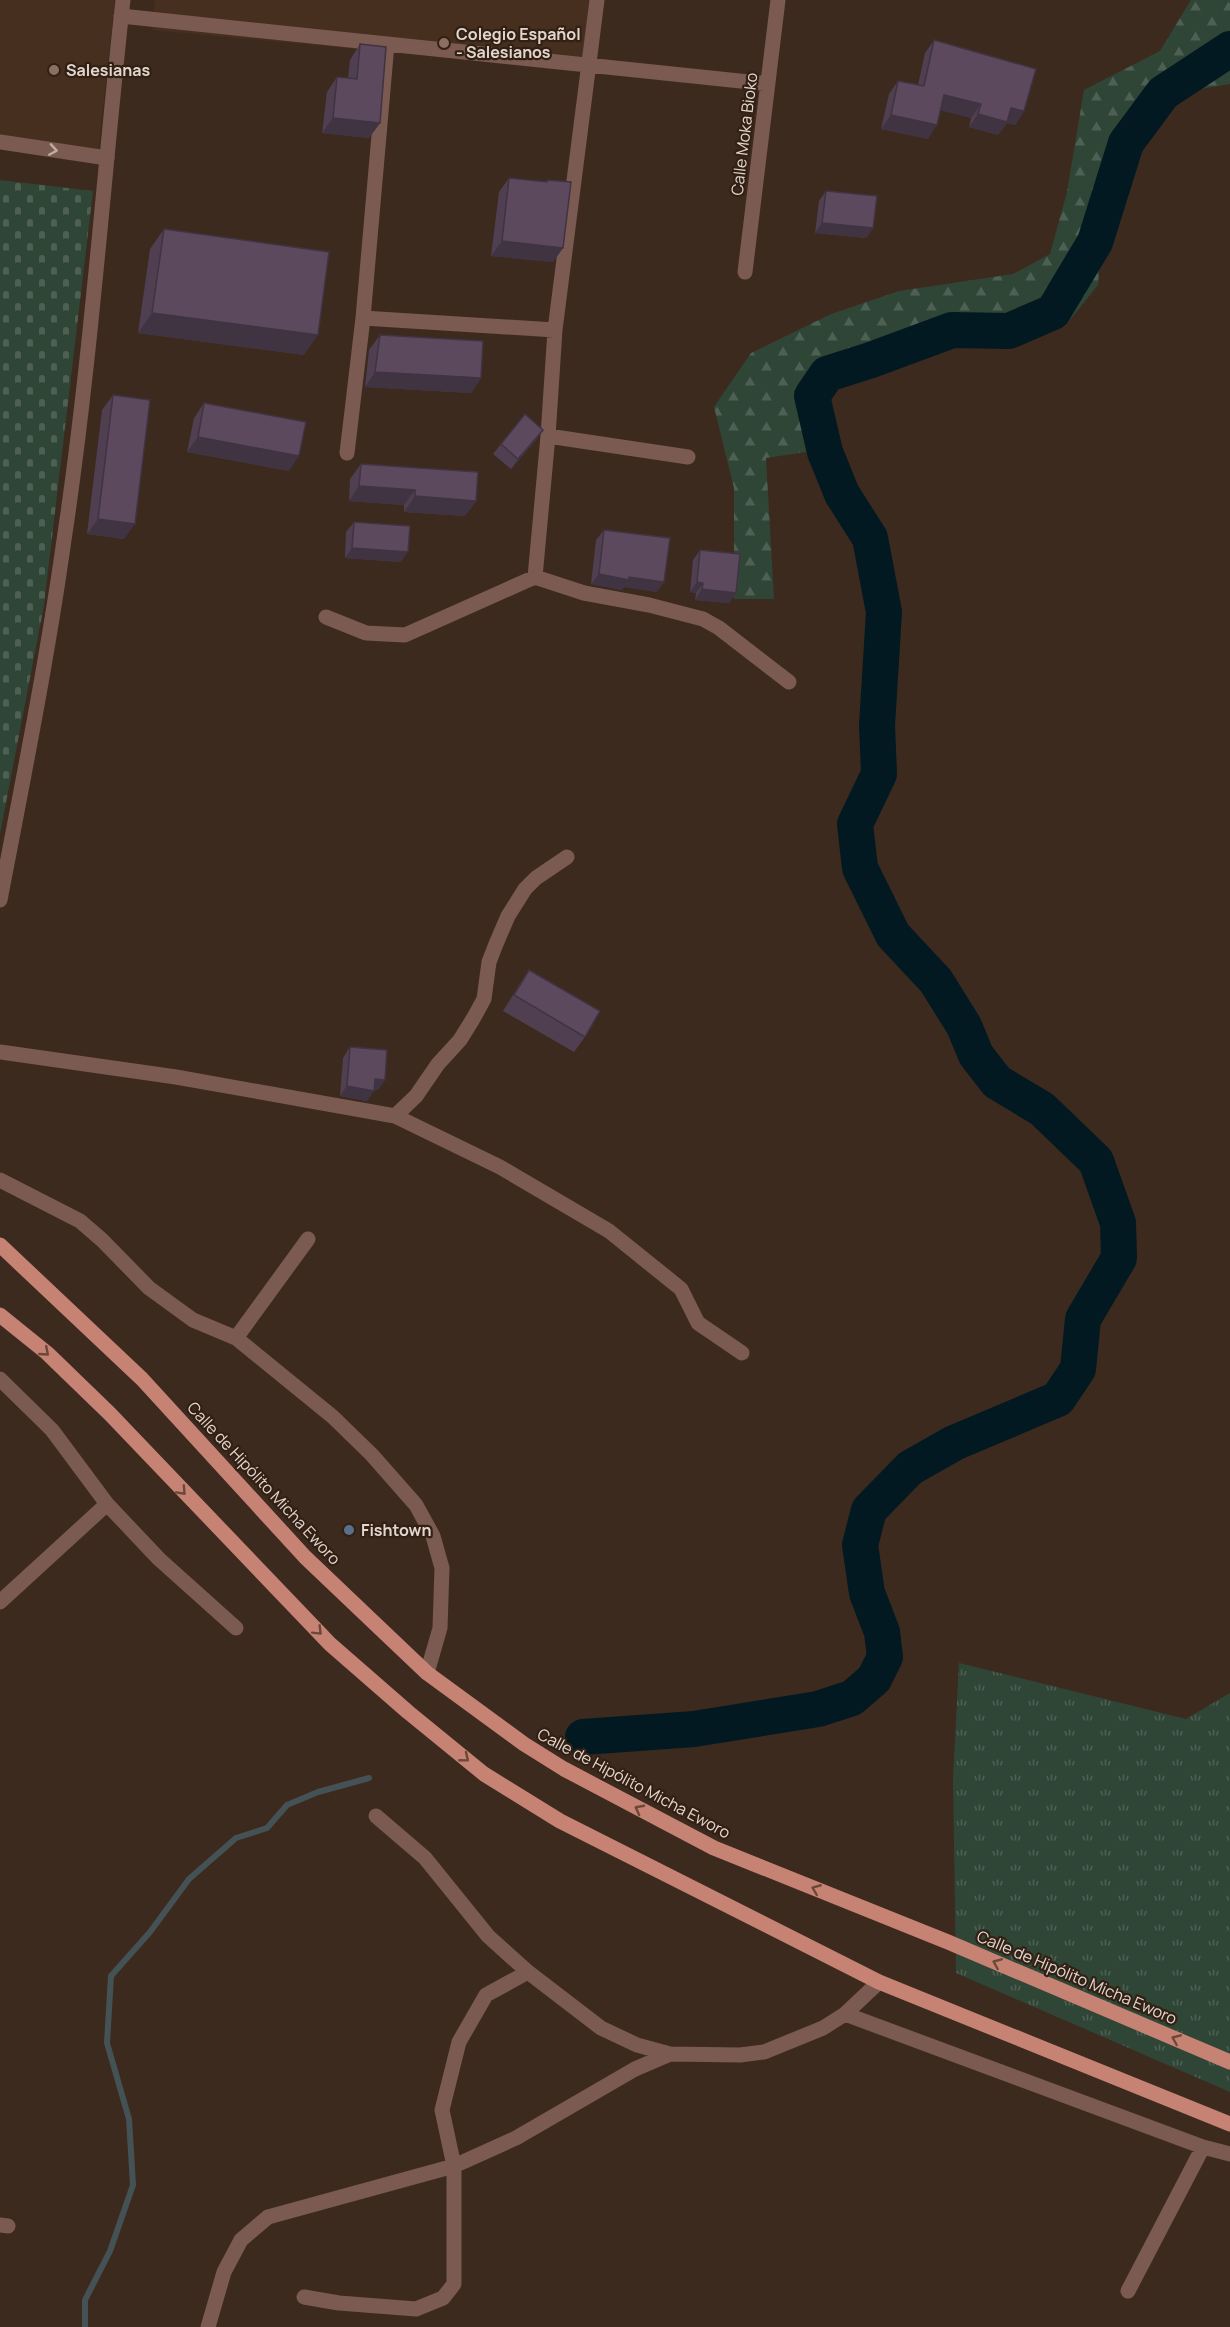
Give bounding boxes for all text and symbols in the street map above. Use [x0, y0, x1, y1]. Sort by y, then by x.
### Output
place label: Colegio Español - Salesianos [456, 23, 581, 63]
marker: Colegio Español - Salesianos [437, 36, 451, 50]
place label: Salesianas [66, 59, 150, 81]
marker: Salesianas [47, 63, 61, 77]
street label: Calle Moka Bioko [726, 71, 762, 197]
one-way arrow [49, 144, 58, 156]
one-way arrow [38, 1345, 49, 1356]
street label: Calle de Hipólito Micha Eworo [182, 1397, 346, 1569]
one-way arrow [175, 1483, 186, 1494]
place label: Fishtown [361, 1519, 431, 1541]
marker: Fishtown [342, 1523, 356, 1537]
one-way arrow [310, 1623, 321, 1634]
street label: Calle de Hipólito Micha Eworo [534, 1723, 734, 1843]
one-way arrow [458, 1751, 469, 1762]
one-way arrow [635, 1805, 645, 1816]
one-way arrow [812, 1884, 823, 1896]
street label: Calle de Hipólito Micha Eworo [974, 1925, 1180, 2029]
one-way arrow [992, 1958, 1003, 1970]
one-way arrow [1172, 2035, 1183, 2047]

